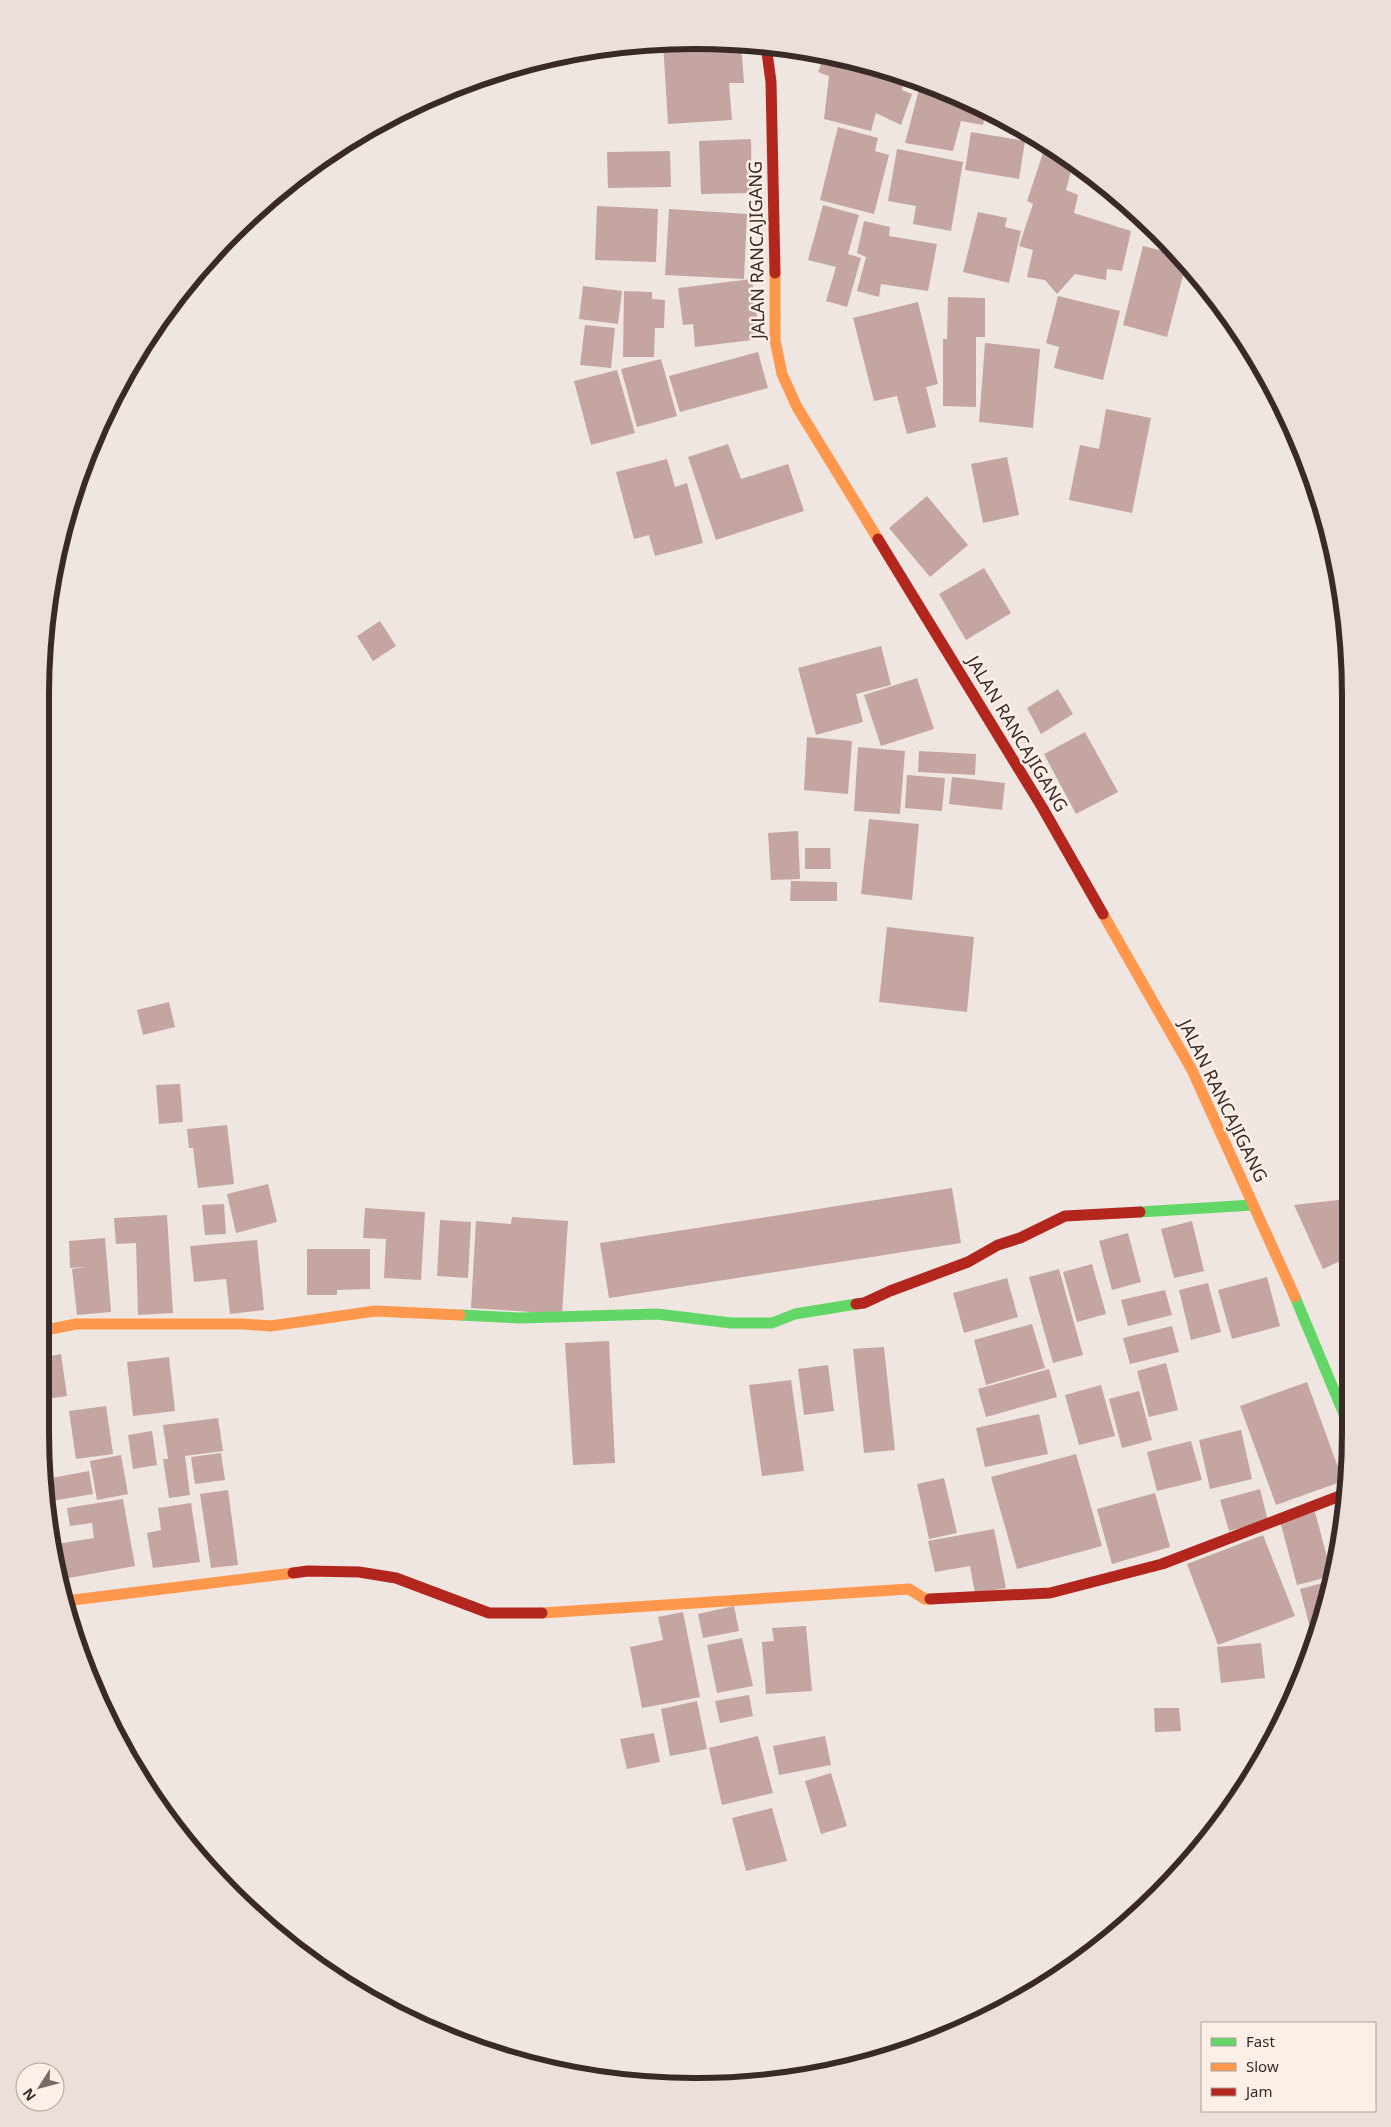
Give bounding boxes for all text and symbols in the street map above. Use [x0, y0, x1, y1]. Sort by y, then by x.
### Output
street label: JALAN RANCAJIGANG [742, 161, 770, 341]
street label: JALAN RANCAJIGANG [961, 649, 1074, 816]
street label: JALAN RANCAJIGANG [1173, 1013, 1274, 1186]
legend [1201, 2022, 1376, 2112]
text: Fast [1246, 2031, 1275, 2051]
text: Slow [1246, 2056, 1279, 2076]
north arrow [15, 2062, 65, 2112]
text: Jam [1244, 2081, 1273, 2101]
text: N [18, 2085, 40, 2105]

